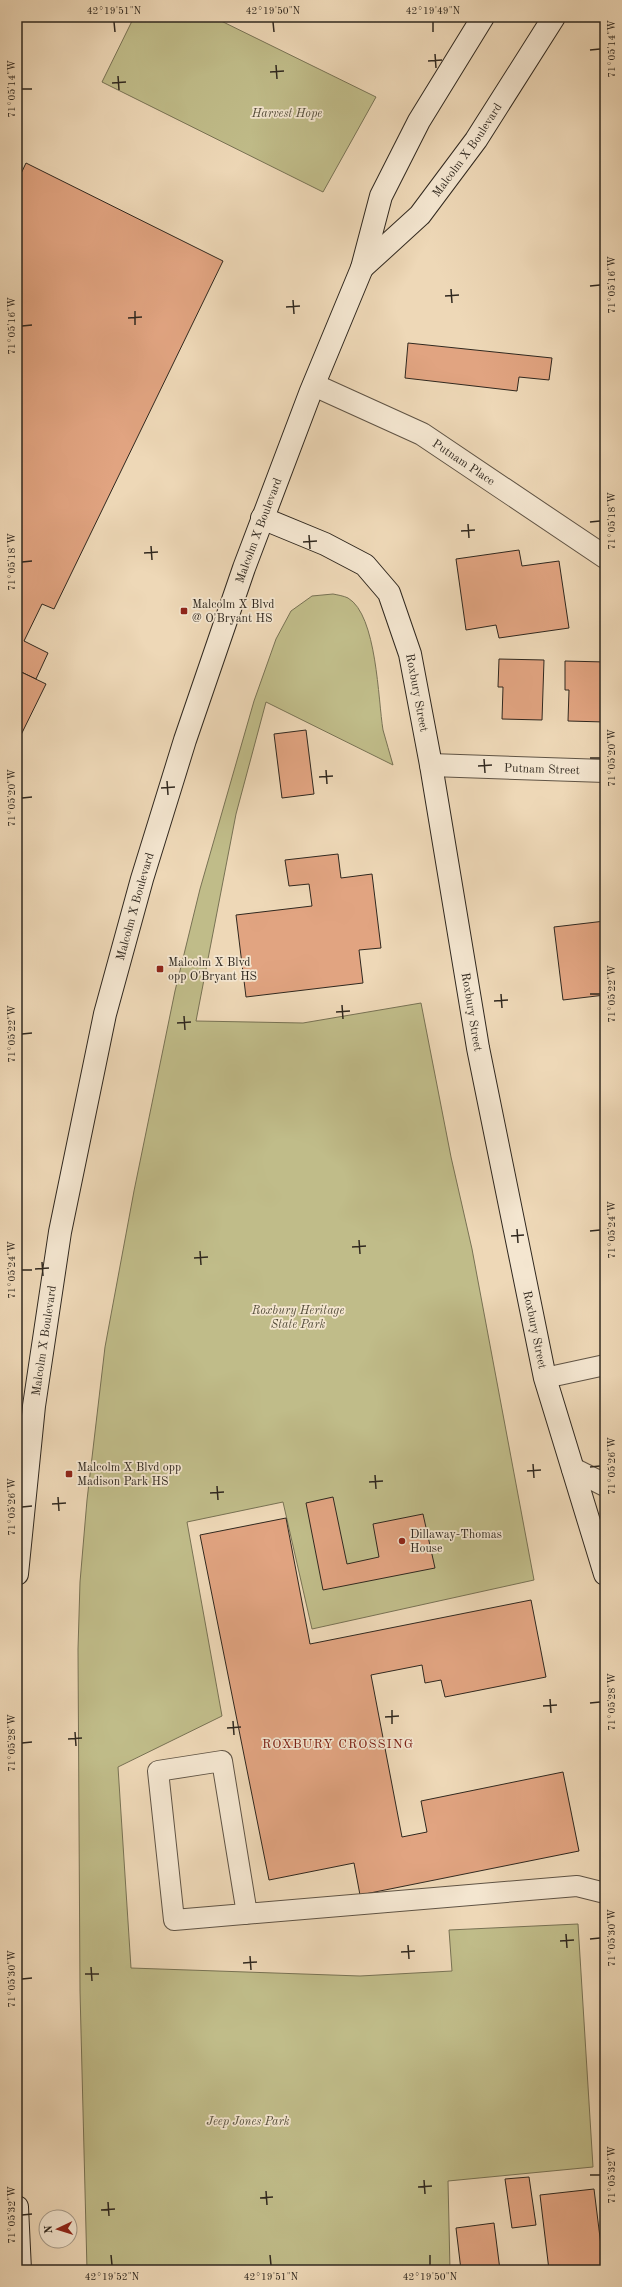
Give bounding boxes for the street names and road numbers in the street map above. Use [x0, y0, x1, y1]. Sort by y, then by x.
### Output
street label: Malcolm X Boulevard [431, 101, 505, 199]
street label: Putnam Place [430, 438, 497, 488]
street label: Malcolm X Boulevard [234, 476, 285, 585]
street label: Roxbury Street [403, 653, 430, 733]
street label: Putnam Street [504, 763, 580, 777]
street label: Malcolm X Boulevard [115, 851, 157, 962]
street label: Roxbury Street [459, 972, 484, 1053]
street label: Malcolm X Boulevard [31, 1285, 59, 1397]
street label: Roxbury Street [520, 1290, 548, 1370]

